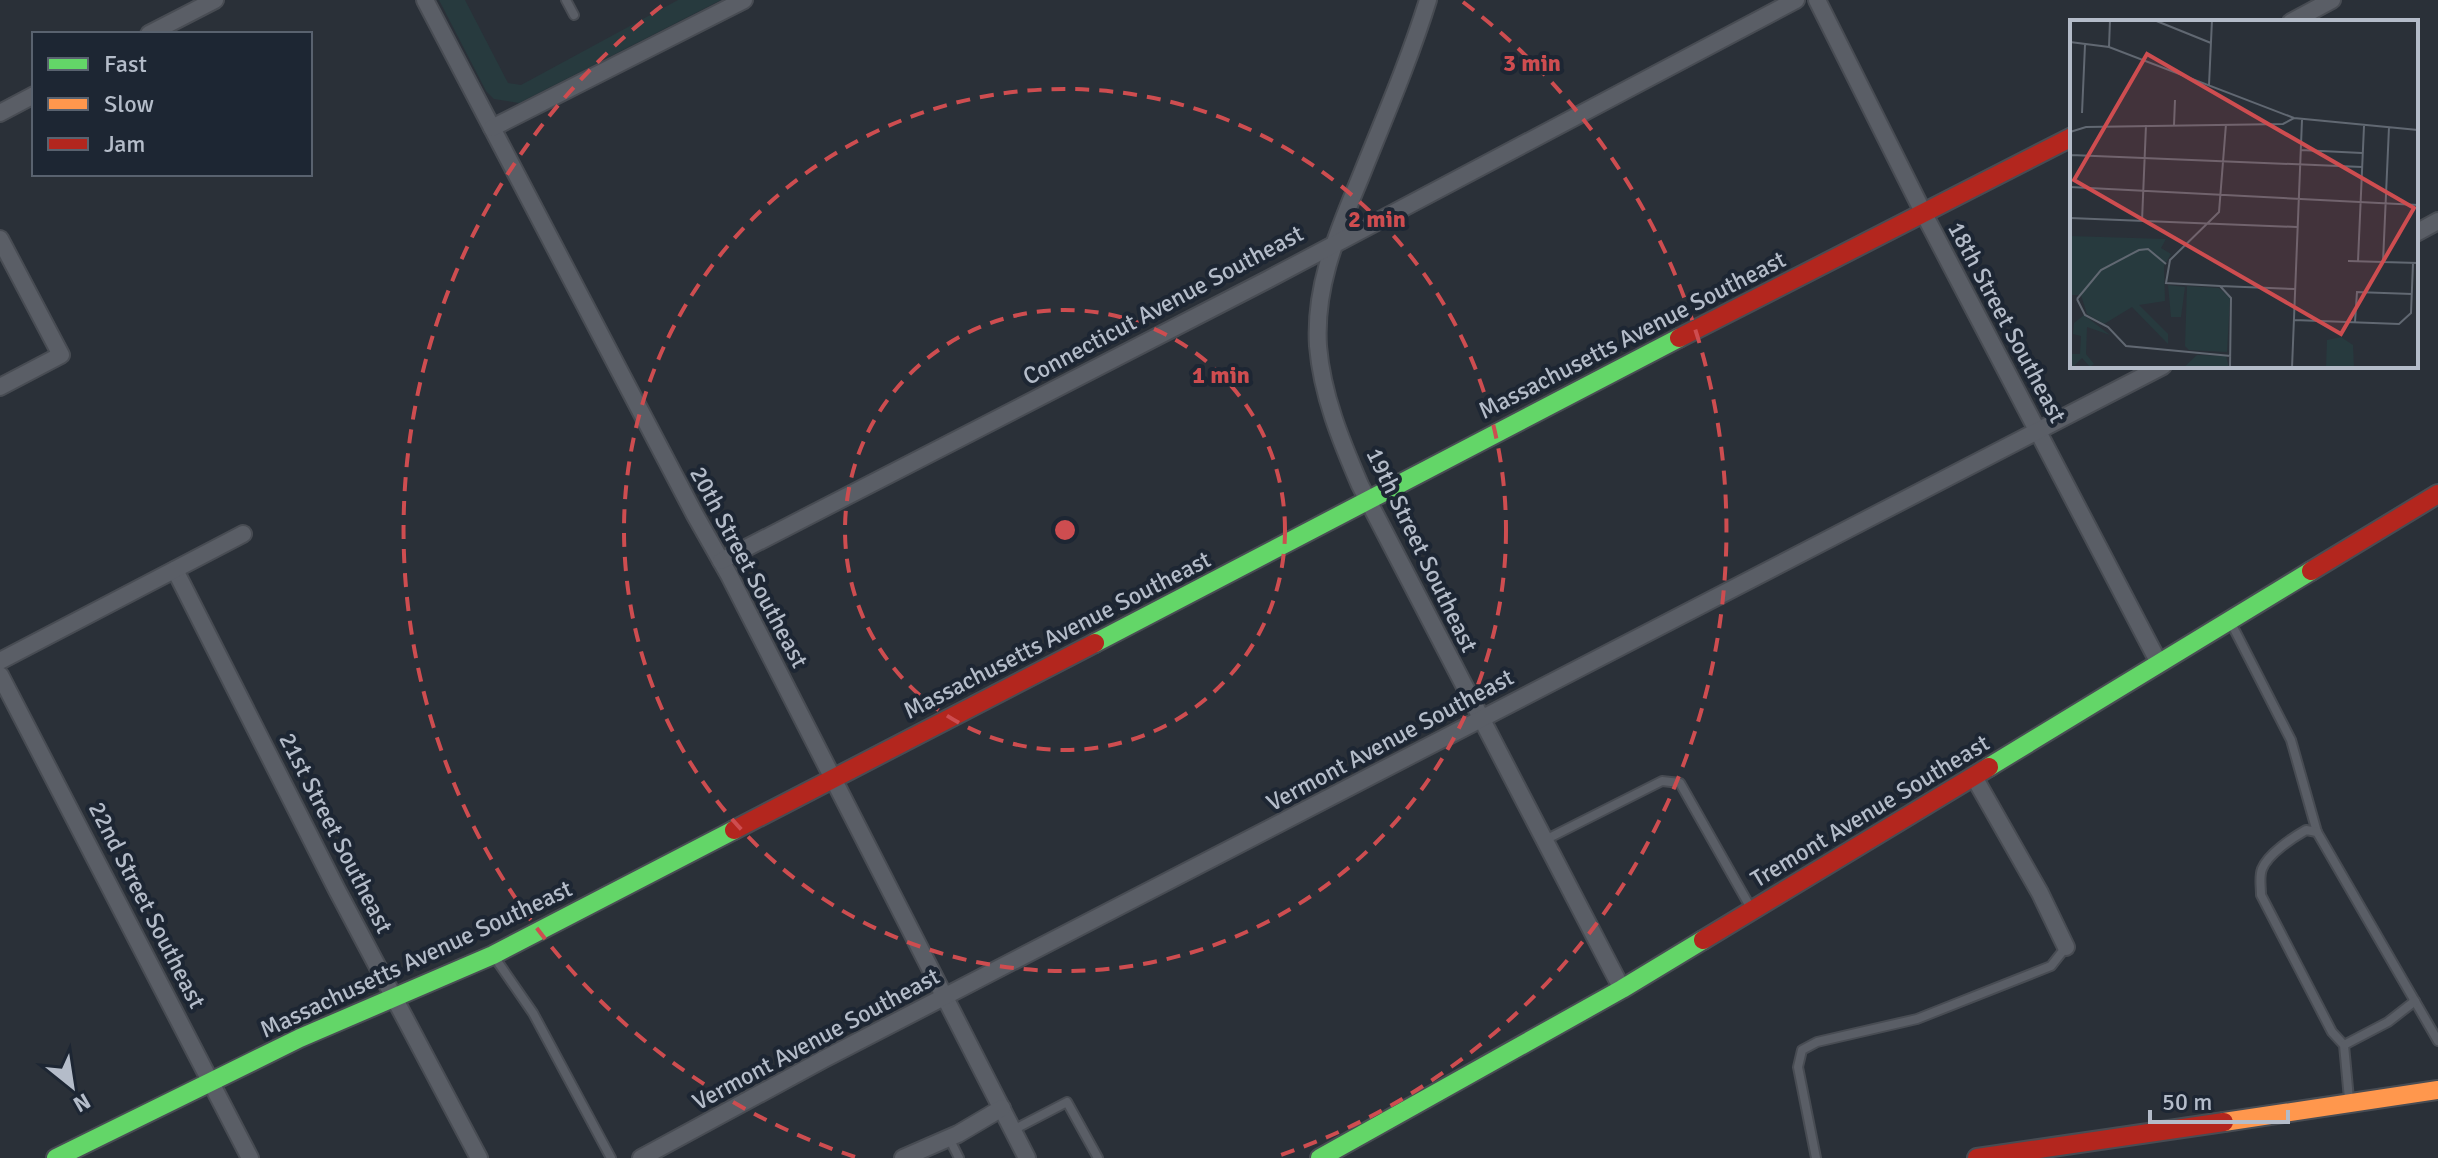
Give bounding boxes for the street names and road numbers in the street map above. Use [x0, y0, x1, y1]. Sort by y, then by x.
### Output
street label: 18th Street Southeast [1941, 216, 2073, 428]
street label: Connecticut Avenue Southeast [1018, 218, 1308, 392]
street label: Massachusetts Avenue Southeast [1473, 244, 1791, 426]
street label: 19th Street Southeast [1359, 443, 1485, 657]
street label: 20th Street Southeast [683, 461, 815, 673]
street label: Massachusetts Avenue Southeast [898, 544, 1216, 726]
street label: Vermont Avenue Southeast [1261, 662, 1519, 818]
street label: 21st Street Southeast [272, 728, 400, 938]
street label: Tremont Avenue Southeast [1745, 728, 1995, 894]
street label: 22nd Street Southeast [82, 796, 212, 1014]
street label: Massachusetts Avenue Southeast [255, 873, 577, 1045]
street label: Vermont Avenue Southeast [687, 961, 945, 1117]

